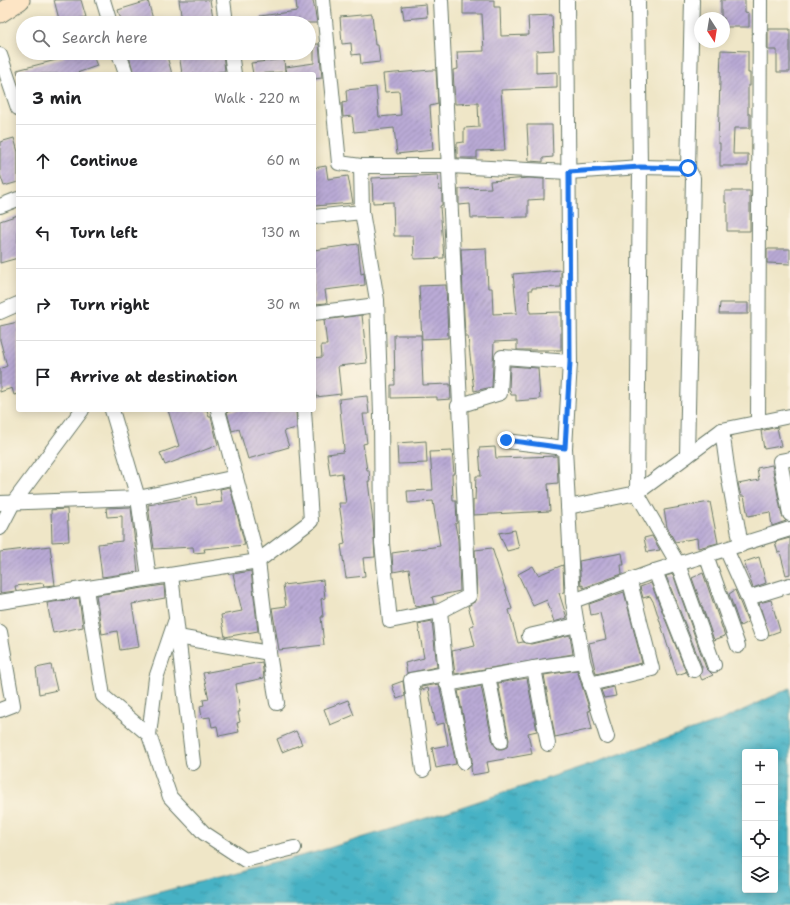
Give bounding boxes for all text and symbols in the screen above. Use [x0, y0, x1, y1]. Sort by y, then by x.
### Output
north arrow [694, 12, 730, 48]
search box [16, 16, 316, 60]
icon: search [30, 27, 52, 49]
text: Search here [62, 28, 148, 48]
text: 3 min [32, 87, 82, 109]
text: Walk · 220 m [214, 90, 300, 107]
icon: ahead [32, 150, 54, 172]
text: Continue [70, 151, 138, 171]
text: 60 m [267, 152, 300, 169]
route start [679, 159, 697, 177]
icon: left [32, 222, 54, 244]
text: Turn left [70, 223, 138, 243]
text: 130 m [262, 224, 300, 241]
icon: right [32, 294, 54, 316]
text: Turn right [70, 295, 150, 315]
text: 30 m [266, 296, 300, 313]
icon: arrive [32, 366, 54, 388]
text: Arrive at destination [70, 367, 238, 387]
route end [497, 431, 515, 449]
map controls [742, 749, 778, 893]
button: + [742, 749, 778, 785]
button: − [742, 785, 778, 821]
button: locate [742, 821, 778, 857]
button: layers [742, 857, 778, 893]

